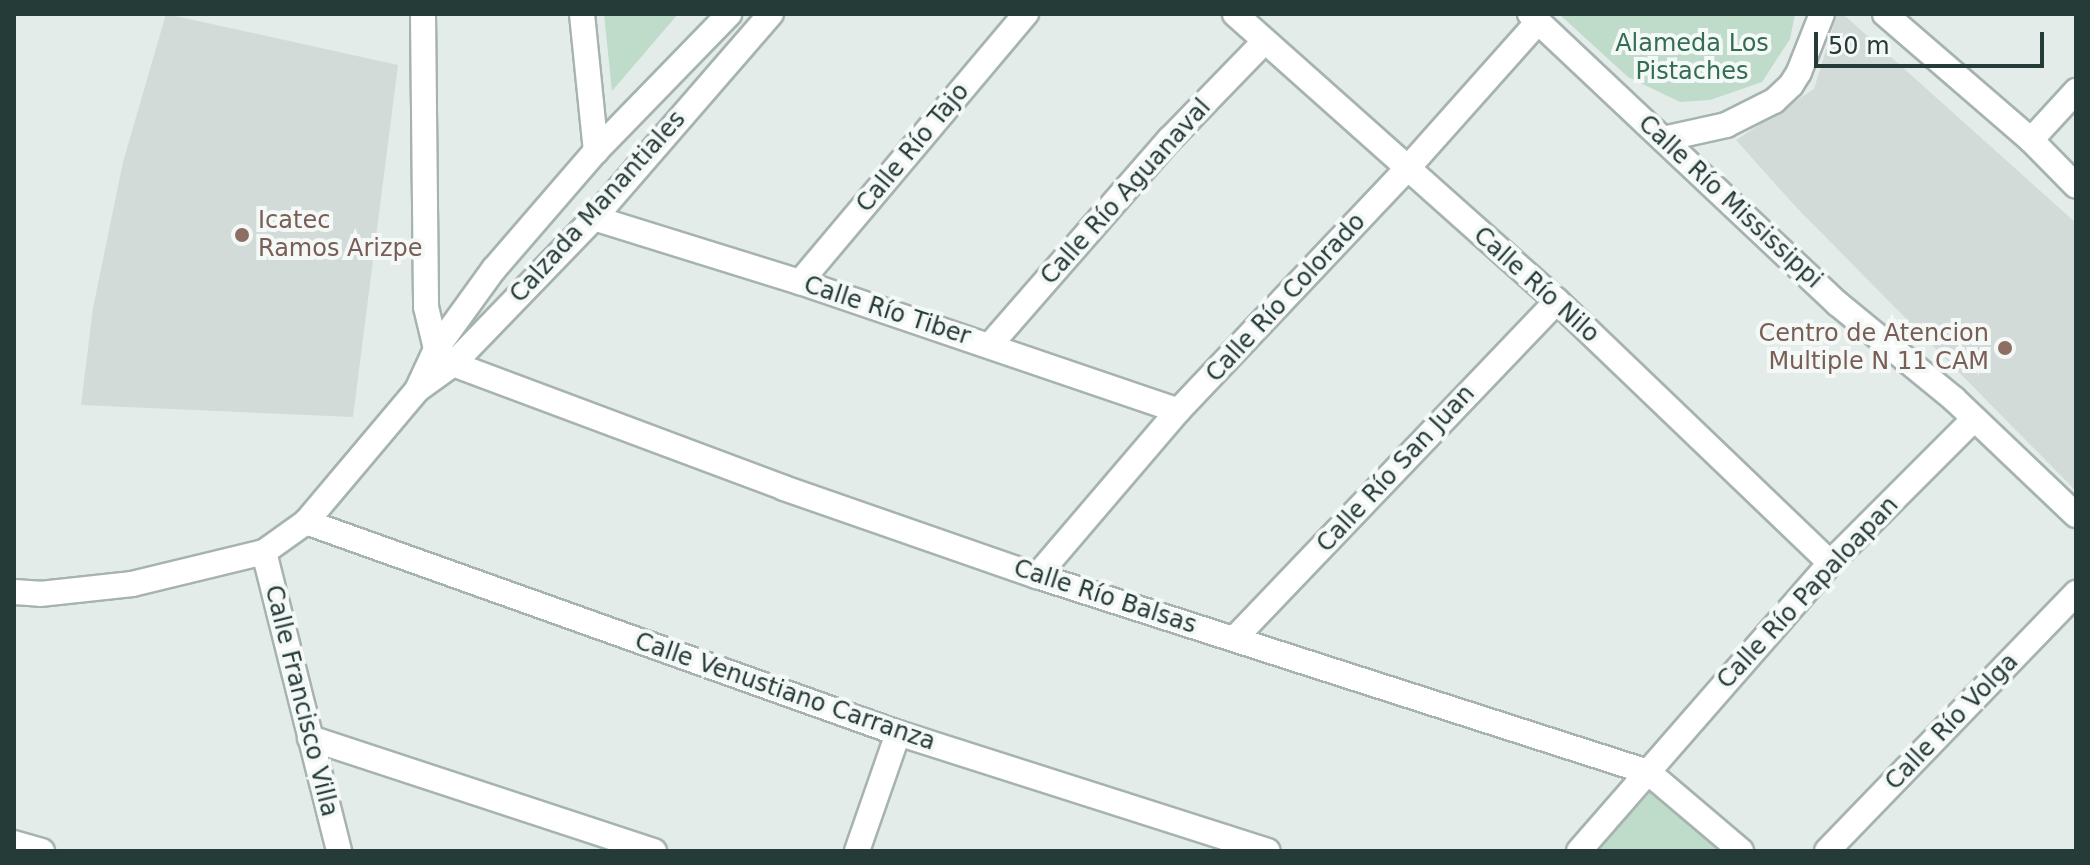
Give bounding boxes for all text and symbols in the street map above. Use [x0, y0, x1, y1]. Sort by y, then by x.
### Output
scale bar [1818, 16, 2048, 66]
park label: Alameda Los Pistaches [1615, 30, 1769, 86]
text: 50 m [1828, 32, 1890, 60]
street label: Calle Río Tajo [851, 78, 975, 218]
street label: Calle Río Aguanaval [1035, 93, 1217, 291]
street label: Calzada Manantiales [504, 105, 692, 309]
street label: Calle Río Mississippi [1632, 109, 1828, 295]
place label: Icatec Ramos Arizpe [258, 207, 423, 263]
street label: Calle Río Colorado [1200, 208, 1372, 388]
street label: Calle Río Nilo [1467, 221, 1605, 349]
marker: Icatec Ramos Arizpe [233, 226, 251, 244]
street label: Calle Río Tiber [800, 271, 974, 351]
place label: Centro de Atencion Multiple N 11 CAM [1758, 320, 1989, 376]
marker: Centro de Atencion Multiple N 11 CAM [1996, 339, 2014, 357]
street label: Calle Río San Juan [1311, 380, 1481, 558]
street label: Calle Río Papaloapan [1712, 491, 1904, 695]
street label: Calle Río Balsas [1010, 554, 1200, 640]
street label: Calle Francisco Villa [258, 582, 344, 820]
street label: Calle Venustiano Carranza [631, 627, 939, 757]
street label: Calle Río Volga [1880, 648, 2024, 796]

